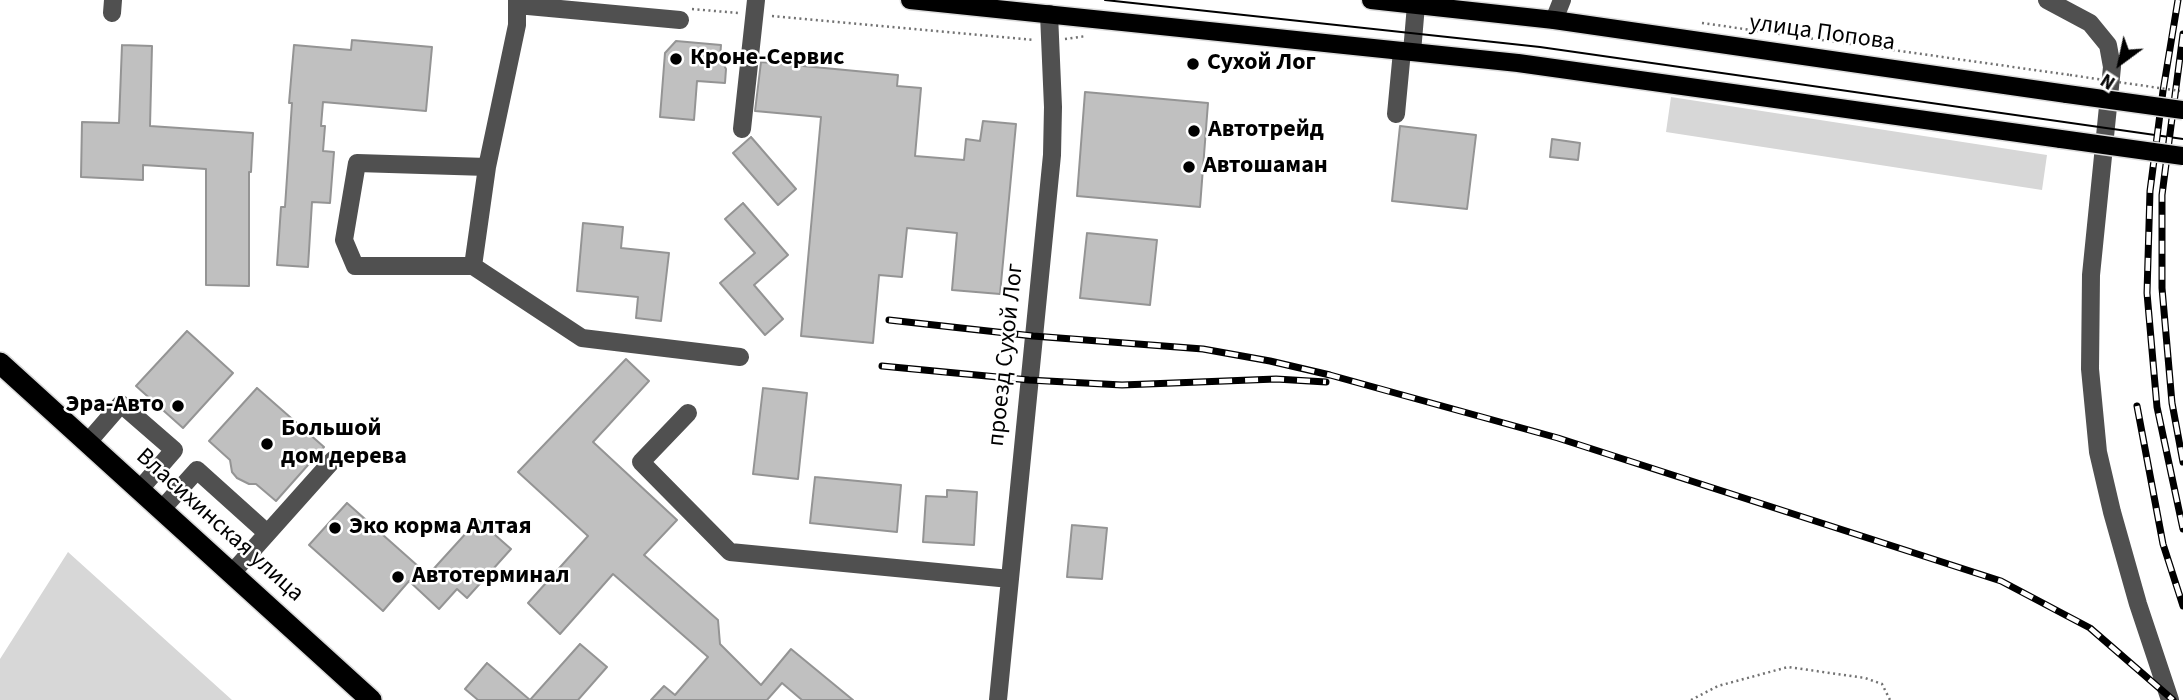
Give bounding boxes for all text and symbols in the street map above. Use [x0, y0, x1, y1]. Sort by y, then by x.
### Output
street label: улица Попова [1747, 10, 1897, 58]
north arrow [2085, 28, 2155, 98]
place label: Кроне-Сервис [690, 45, 844, 73]
place label: Сухой Лог [1207, 50, 1316, 78]
marker: Кроне-Сервис [668, 51, 684, 67]
marker: Сухой Лог [1185, 56, 1201, 72]
text: N [2096, 66, 2121, 96]
place label: Автотрейд [1208, 117, 1324, 145]
marker: Автотрейд [1186, 123, 1202, 139]
place label: Автошаман [1203, 153, 1328, 181]
marker: Автошаман [1181, 159, 1197, 175]
street label: проезд Сухой Лог [983, 262, 1031, 448]
place label: Эра-Авто [65, 392, 164, 420]
marker: Эра-Авто [170, 398, 186, 414]
place label: Большой дом дерева [281, 416, 407, 472]
marker: Большой дом дерева [259, 436, 275, 452]
street label: Власихинская улица [129, 443, 309, 609]
place label: Эко корма Алтая [349, 514, 532, 542]
marker: Эко корма Алтая [327, 520, 343, 536]
place label: Автотерминал [412, 563, 570, 591]
marker: Автотерминал [390, 569, 406, 585]

